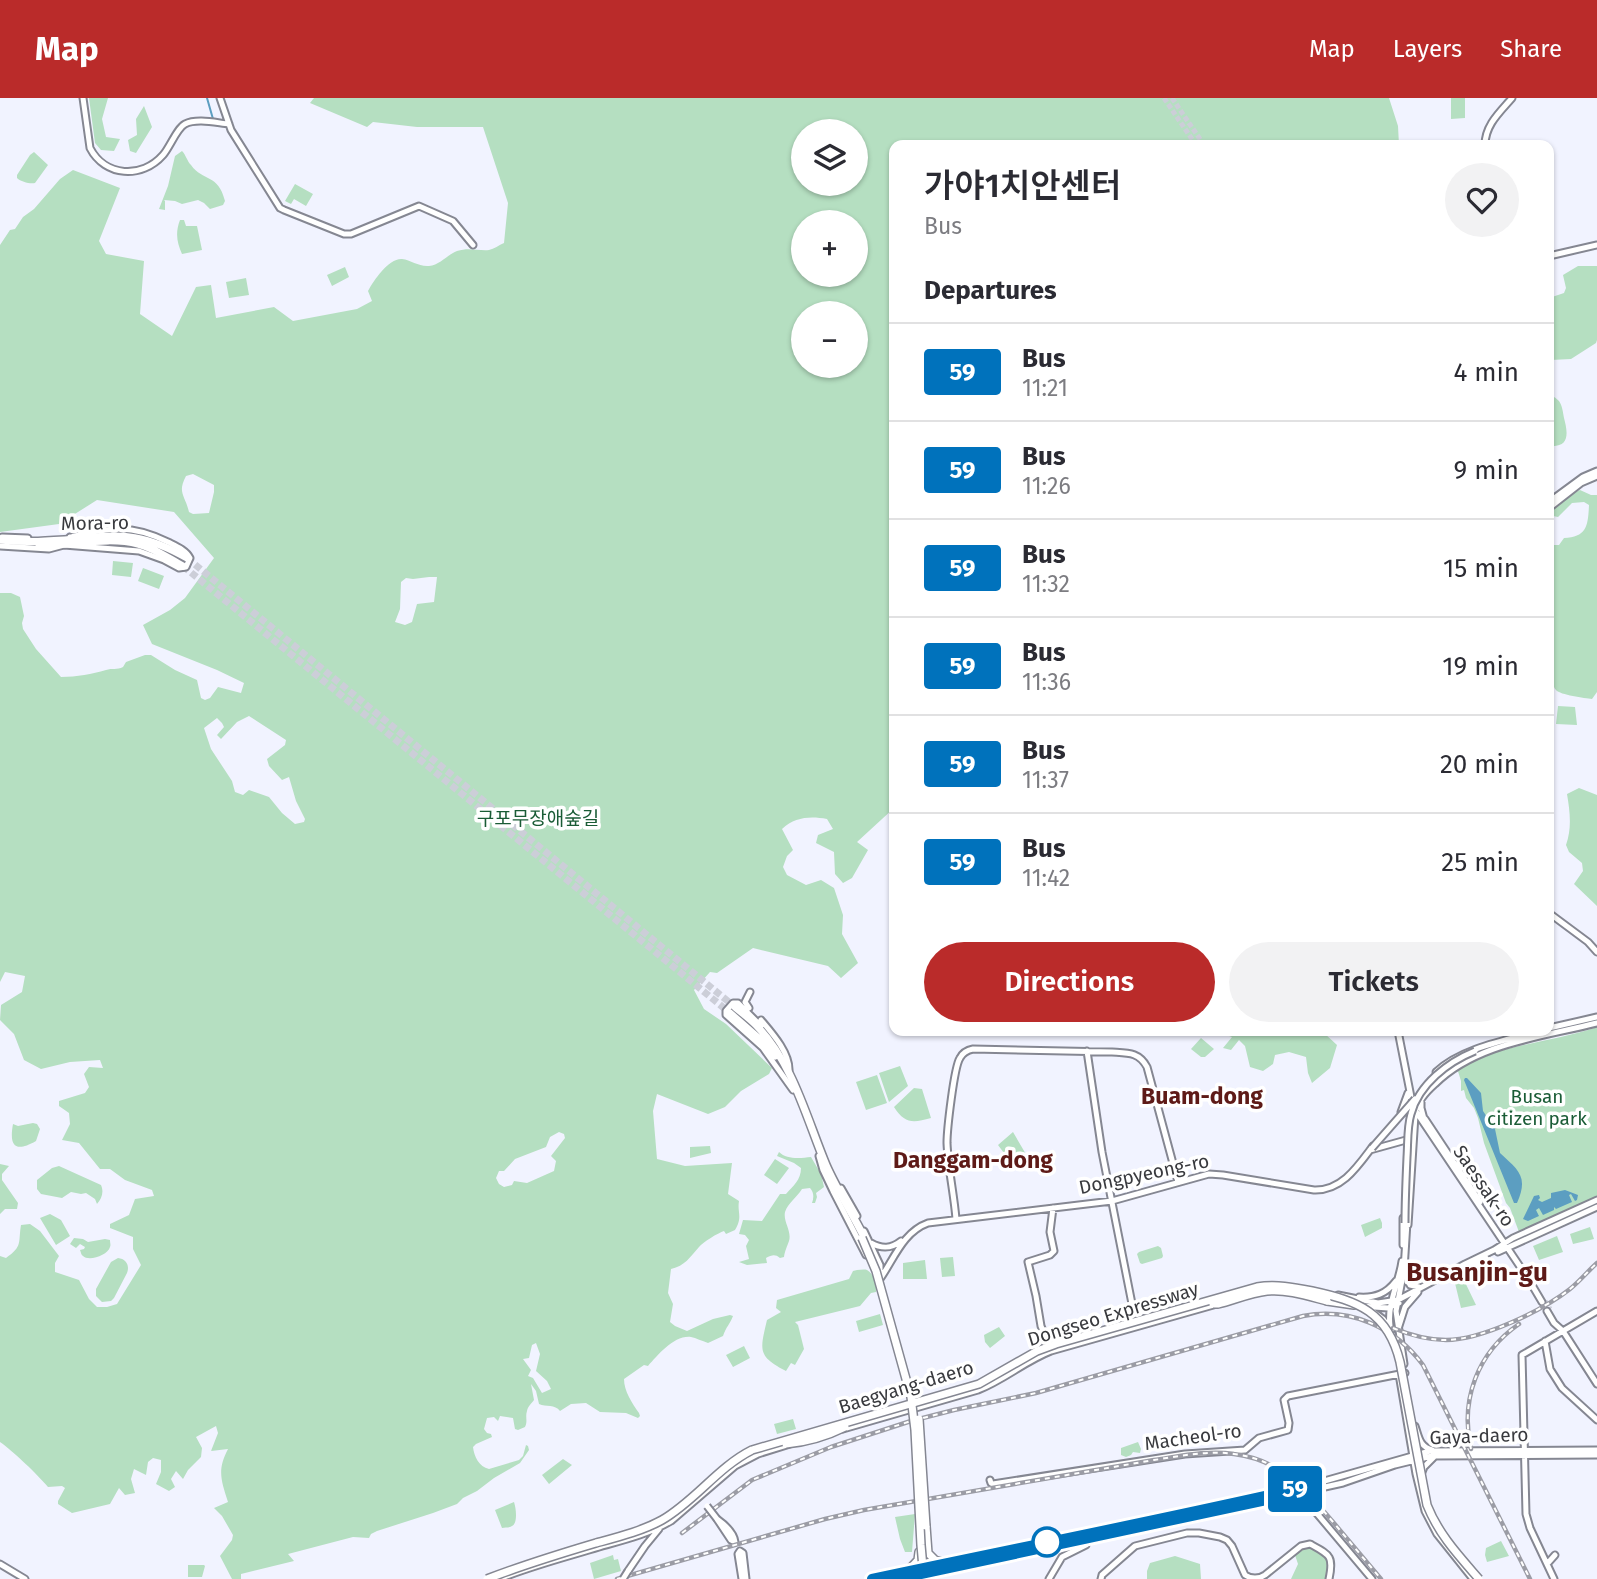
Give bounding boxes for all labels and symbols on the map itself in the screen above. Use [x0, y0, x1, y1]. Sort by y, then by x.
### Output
street label: Mora-ro [61, 511, 129, 535]
park label: 구포무장애숲길 [477, 807, 599, 830]
district label: Buam-dong [1141, 1082, 1263, 1110]
park label: Busan citizen park [1487, 1085, 1587, 1130]
street label: Saessak-ro [1448, 1141, 1520, 1231]
district label: Danggam-dong [893, 1146, 1053, 1174]
street label: Dongpyeong-ro [1077, 1149, 1211, 1199]
district label: Busanjin-gu [1406, 1257, 1548, 1288]
street label: Dongseo Expressway [1025, 1277, 1202, 1351]
street label: Baegyang-daero [836, 1356, 976, 1418]
street label: Macheol-ro [1143, 1419, 1243, 1455]
street label: Gaya-daero [1429, 1423, 1529, 1449]
line badge: 59 [1264, 1466, 1326, 1512]
unlabelled marker [1032, 1527, 1062, 1557]

